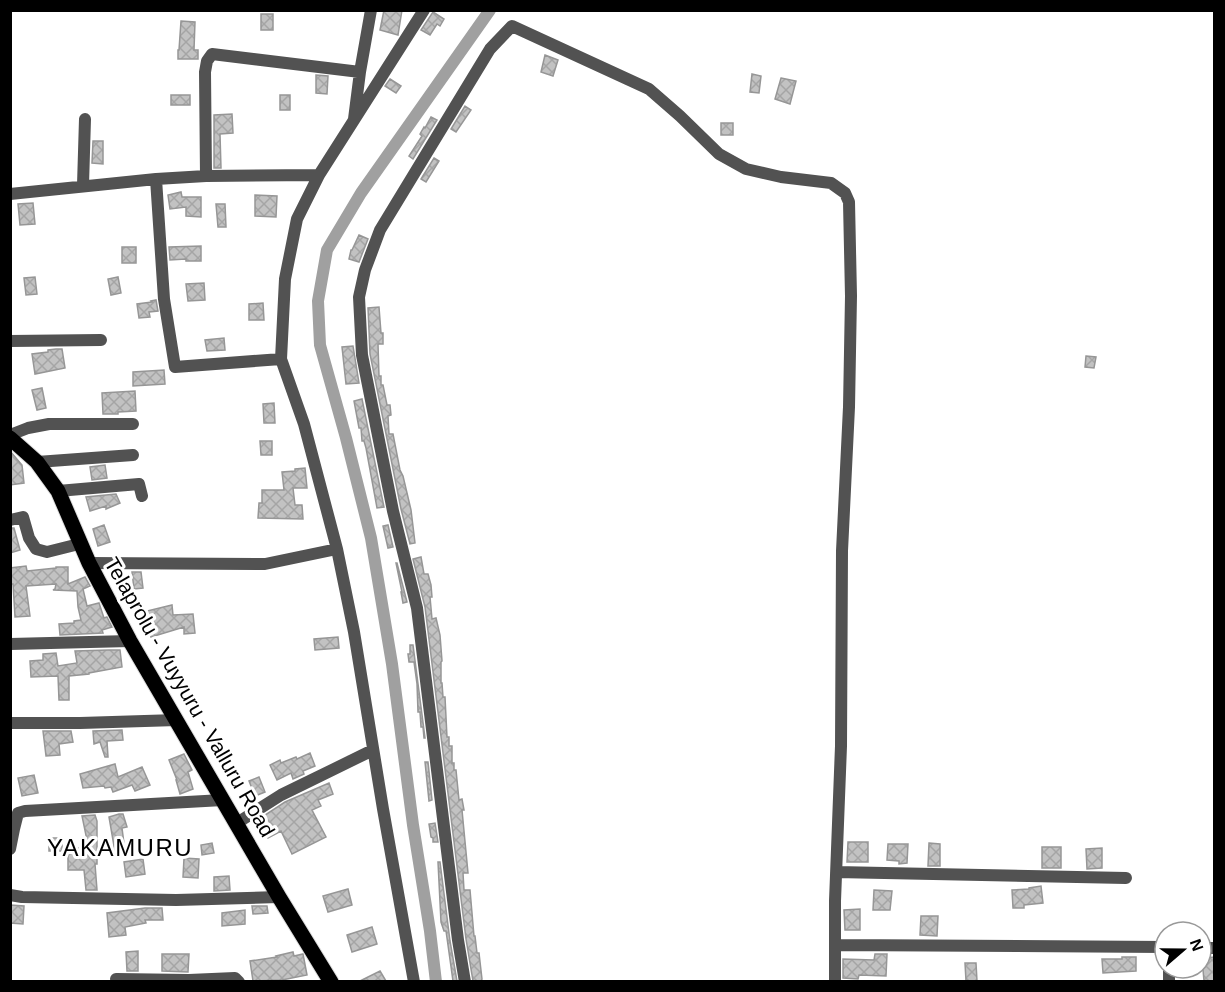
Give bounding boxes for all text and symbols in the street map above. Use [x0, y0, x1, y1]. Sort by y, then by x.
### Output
street label: Telaprolu - Vuyyuru - Valluru Road [100, 553, 280, 841]
district label: YAKAMURU [47, 834, 193, 861]
north arrow [1153, 920, 1213, 980]
text: N [1187, 937, 1207, 953]

